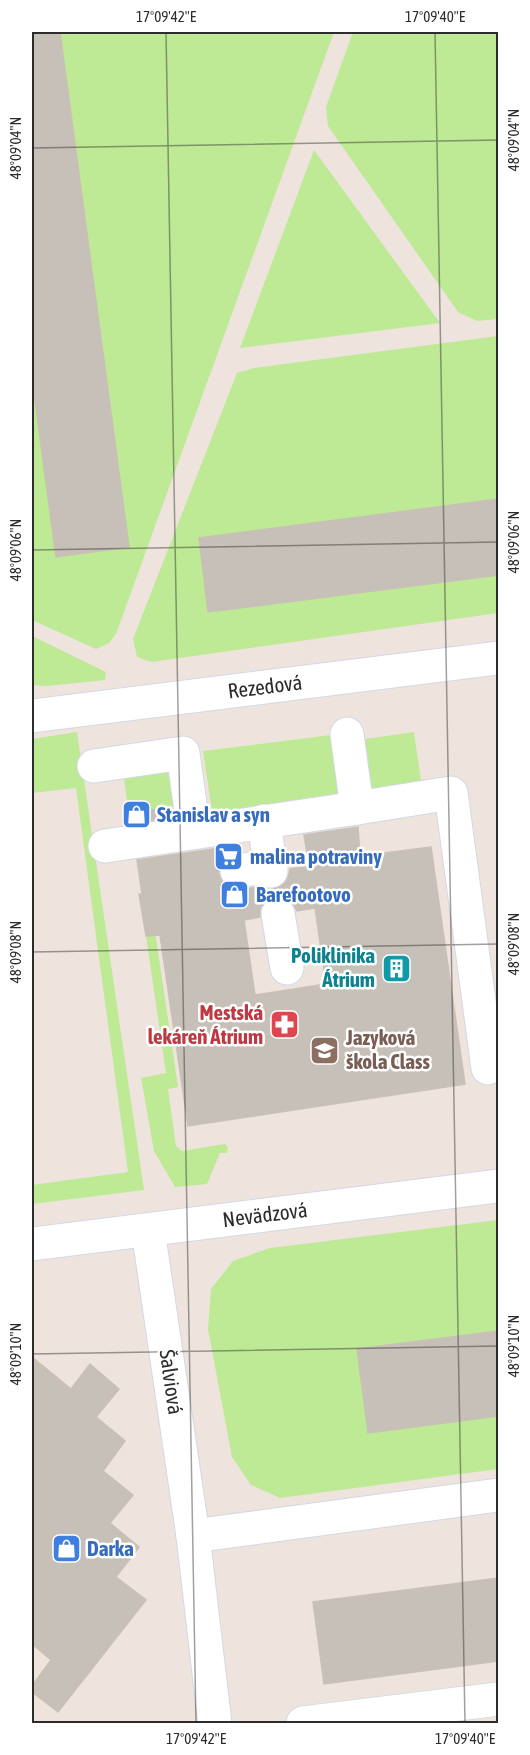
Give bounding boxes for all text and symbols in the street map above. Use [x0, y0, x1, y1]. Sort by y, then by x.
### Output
text: 17°09'42"E [136, 8, 197, 25]
text: 17°09'40"E [405, 8, 466, 25]
text: 48°09'04"N [505, 109, 522, 171]
text: 48°09'04"N [7, 117, 24, 179]
text: 48°09'06"N [505, 511, 522, 573]
text: 48°09'06"N [7, 519, 24, 581]
street label: Rezedová [226, 670, 303, 702]
shop icon: Stanislav a syn [120, 799, 152, 831]
place label: Stanislav a syn [157, 802, 270, 826]
supermarket icon: malina potraviny [213, 841, 245, 873]
place label: malina potraviny [250, 844, 382, 868]
shop icon: Barefootovo [219, 879, 251, 911]
place label: Barefootovo [256, 882, 351, 906]
text: 48°09'08"N [505, 913, 522, 975]
text: 48°09'08"N [7, 921, 24, 983]
place label: Poliklinika Átrium [291, 943, 375, 991]
building icon: Poliklinika Átrium [380, 952, 412, 984]
place label: Mestská lekáreň Átrium [148, 1000, 263, 1048]
pharmacy icon: Mestská lekáreň Átrium [268, 1009, 300, 1041]
place label: Jazyková škola Class [345, 1025, 431, 1073]
school or university icon: Jazyková škola Class [309, 1034, 341, 1066]
street label: Nevädzová [221, 1197, 309, 1231]
text: 48°09'10"N [505, 1315, 522, 1377]
text: 48°09'10"N [7, 1323, 24, 1385]
street label: Šalviová [156, 1348, 188, 1416]
shop icon: Darka [50, 1533, 82, 1565]
place label: Darka [87, 1536, 134, 1560]
text: 17°09'42"E [166, 1730, 227, 1747]
text: 17°09'40"E [435, 1730, 496, 1747]

